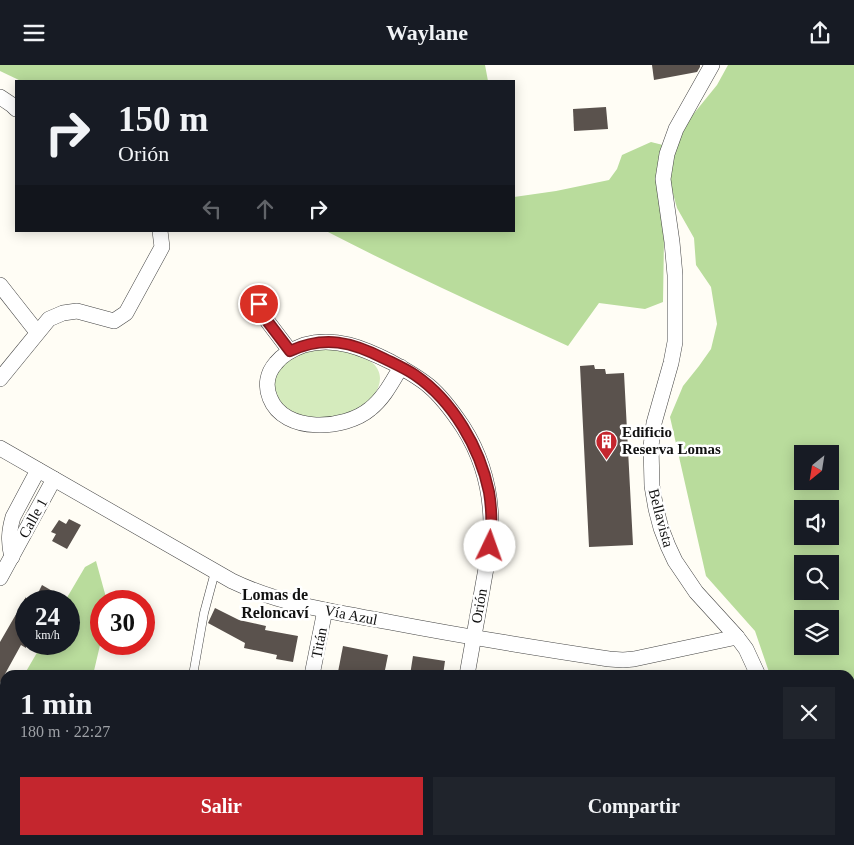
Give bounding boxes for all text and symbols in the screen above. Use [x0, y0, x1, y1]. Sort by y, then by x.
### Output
icon: menu [20, 19, 48, 47]
icon: share [806, 19, 834, 47]
text: Waylane [386, 20, 468, 45]
icon: right [35, 100, 100, 165]
text: 150 m [118, 100, 208, 139]
text: Orión [118, 141, 169, 166]
icon: left [198, 195, 226, 223]
icon: ahead [251, 195, 279, 223]
icon: right [304, 195, 332, 223]
pin [238, 283, 280, 325]
icon: arrive [245, 290, 273, 318]
place label: Edificio Reserva Lomas [622, 424, 721, 457]
building icon: Edificio Reserva Lomas [594, 429, 618, 460]
north arrow [794, 445, 839, 490]
map controls [794, 445, 839, 655]
street label: Bellavista [646, 487, 677, 549]
street label: Calle 1 [16, 495, 50, 541]
button: sound [794, 500, 839, 545]
position arrow [463, 519, 515, 571]
button: search [794, 555, 839, 600]
district label: Lomas de Reloncaví [241, 586, 309, 621]
street label: Orión [468, 587, 490, 625]
speed limit sign: 30 [90, 590, 155, 655]
street label: Vía Azul [323, 602, 379, 628]
text: 24 [35, 603, 60, 630]
button: layers [794, 610, 839, 655]
street label: Titán [308, 626, 330, 660]
text: km/h [35, 628, 60, 642]
text: 1 min [20, 687, 93, 720]
button: close [783, 687, 835, 739]
text: 180 m · 22:27 [20, 723, 110, 740]
button: Salir [20, 777, 423, 835]
button: Compartir [433, 777, 835, 835]

